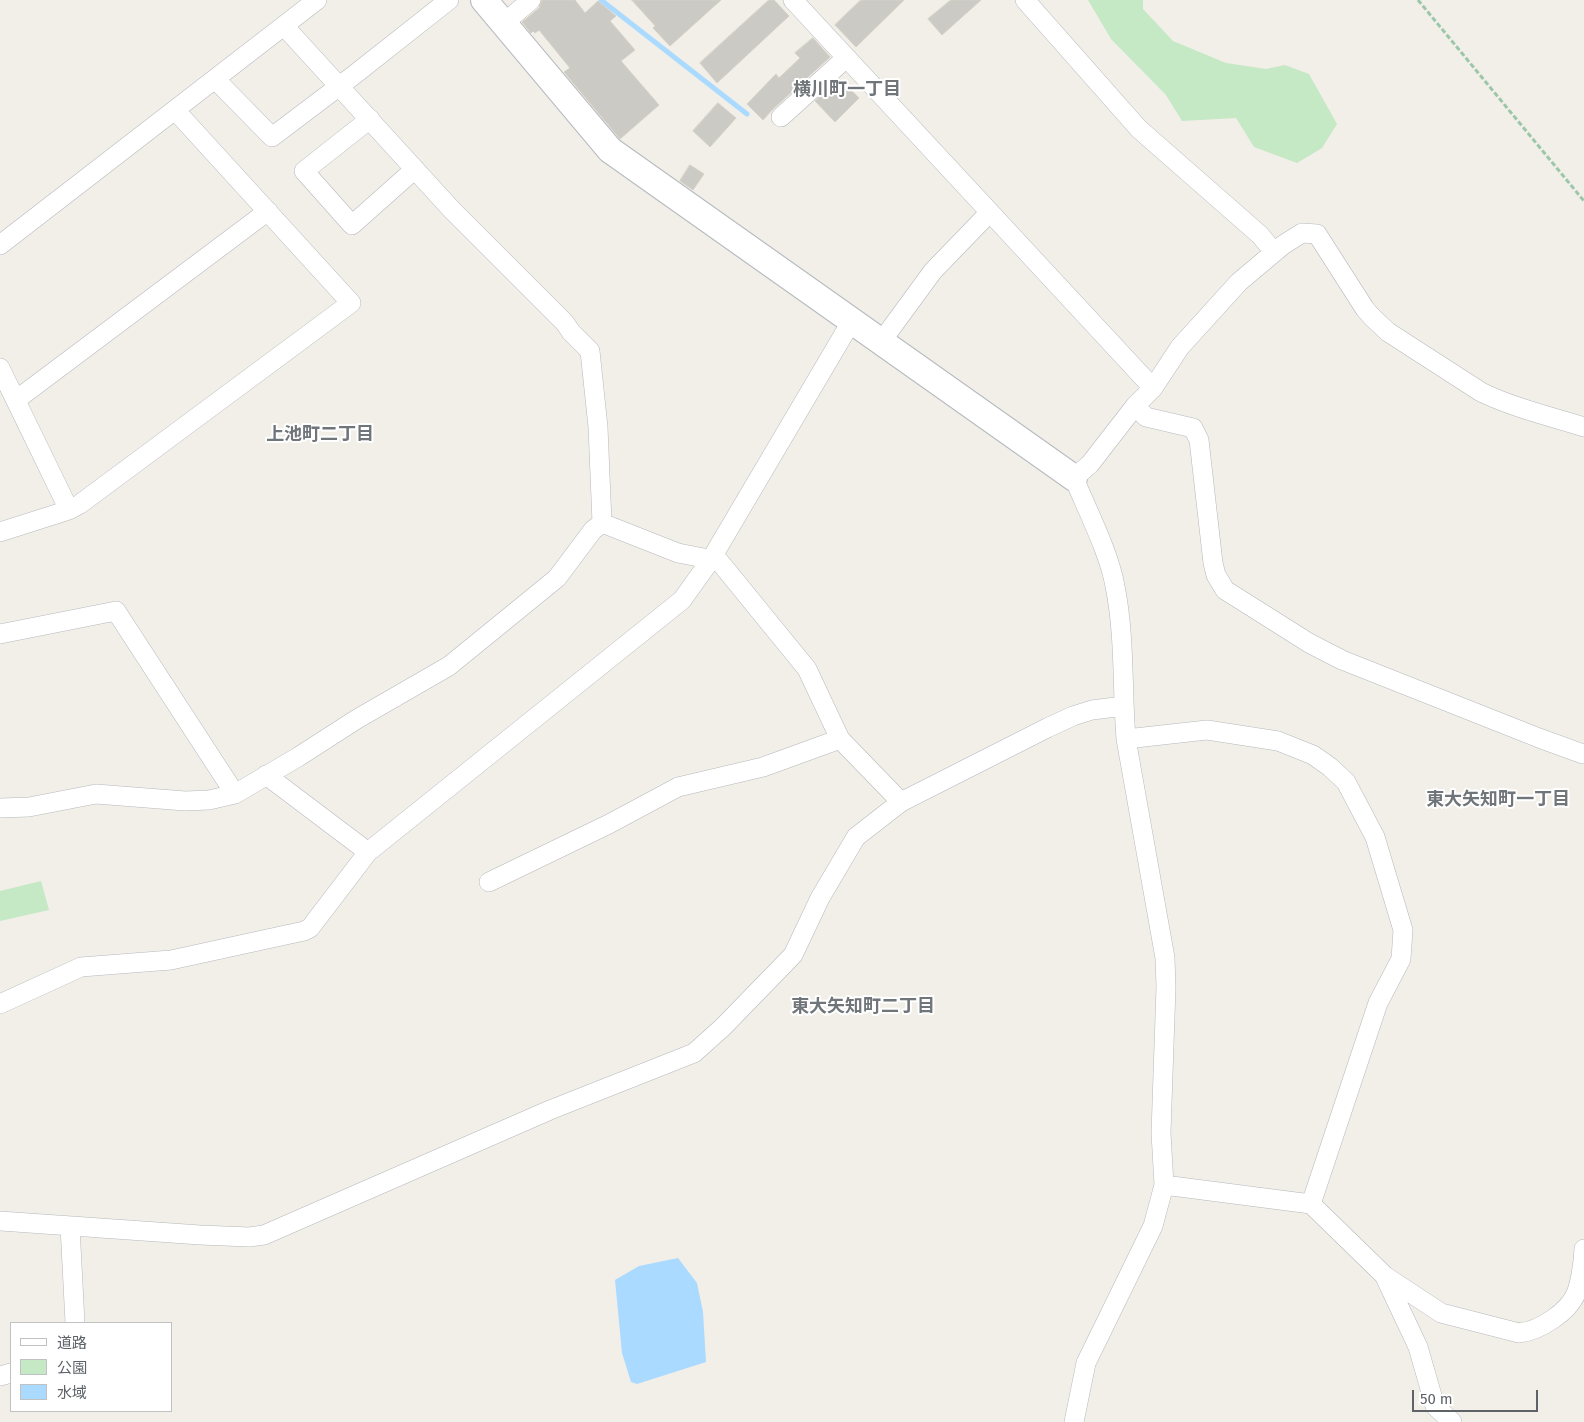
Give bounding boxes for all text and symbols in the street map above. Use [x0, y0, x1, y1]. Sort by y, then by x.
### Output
district label: 横川町一丁目 [793, 79, 901, 101]
district label: 上池町二丁目 [266, 424, 374, 446]
district label: 東大矢知町一丁目 [1426, 789, 1570, 811]
district label: 東大矢知町二丁目 [791, 996, 935, 1018]
legend [10, 1322, 172, 1412]
text: 道路 [57, 1334, 87, 1352]
text: 公園 [57, 1359, 87, 1377]
scale bar [1414, 1380, 1540, 1412]
text: 水域 [57, 1384, 87, 1402]
text: 50 m [1420, 1390, 1453, 1408]

